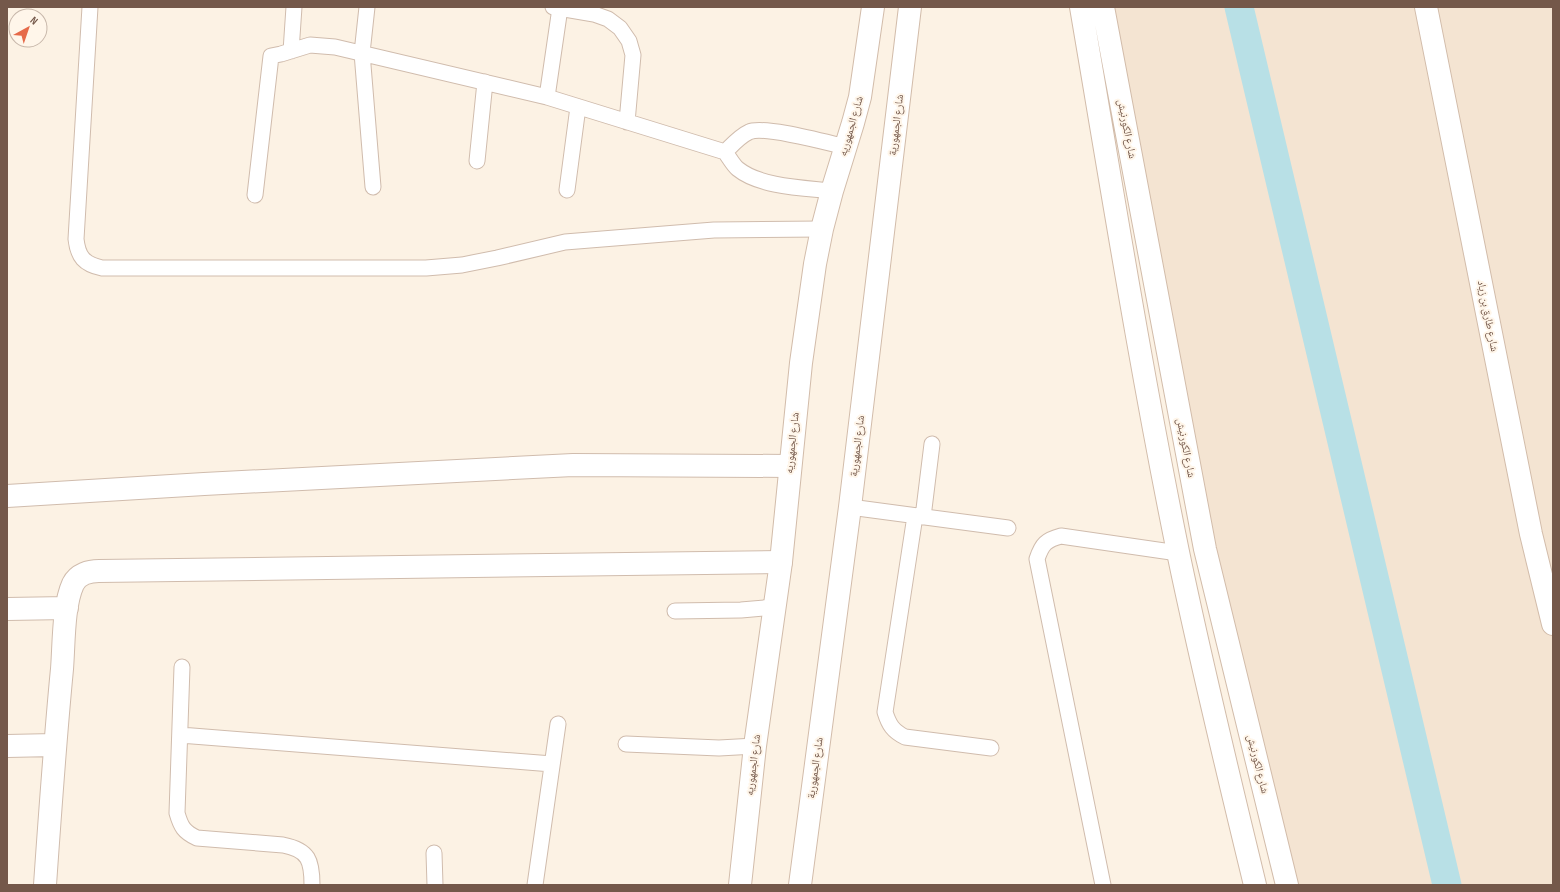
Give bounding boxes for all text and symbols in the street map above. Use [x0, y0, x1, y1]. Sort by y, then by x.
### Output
north arrow [8, 8, 48, 48]
text: N [28, 14, 41, 28]
street label: شارع الجمهوريه [836, 94, 866, 158]
street label: شارع الجمهورية [886, 94, 906, 156]
street label: شارع الكورنيش [1115, 98, 1139, 160]
street label: شارع طارق بن زياد [1475, 279, 1501, 353]
street label: شارع الجمهوريه [782, 412, 802, 474]
street label: شارع الجمهورية [847, 415, 867, 477]
street label: شارع الكورنيش [1174, 417, 1198, 479]
street label: شارع الكورنيش [1244, 733, 1272, 795]
street label: شارع الجمهوريه [743, 734, 763, 796]
street label: شارع الجمهورية [804, 736, 826, 800]

